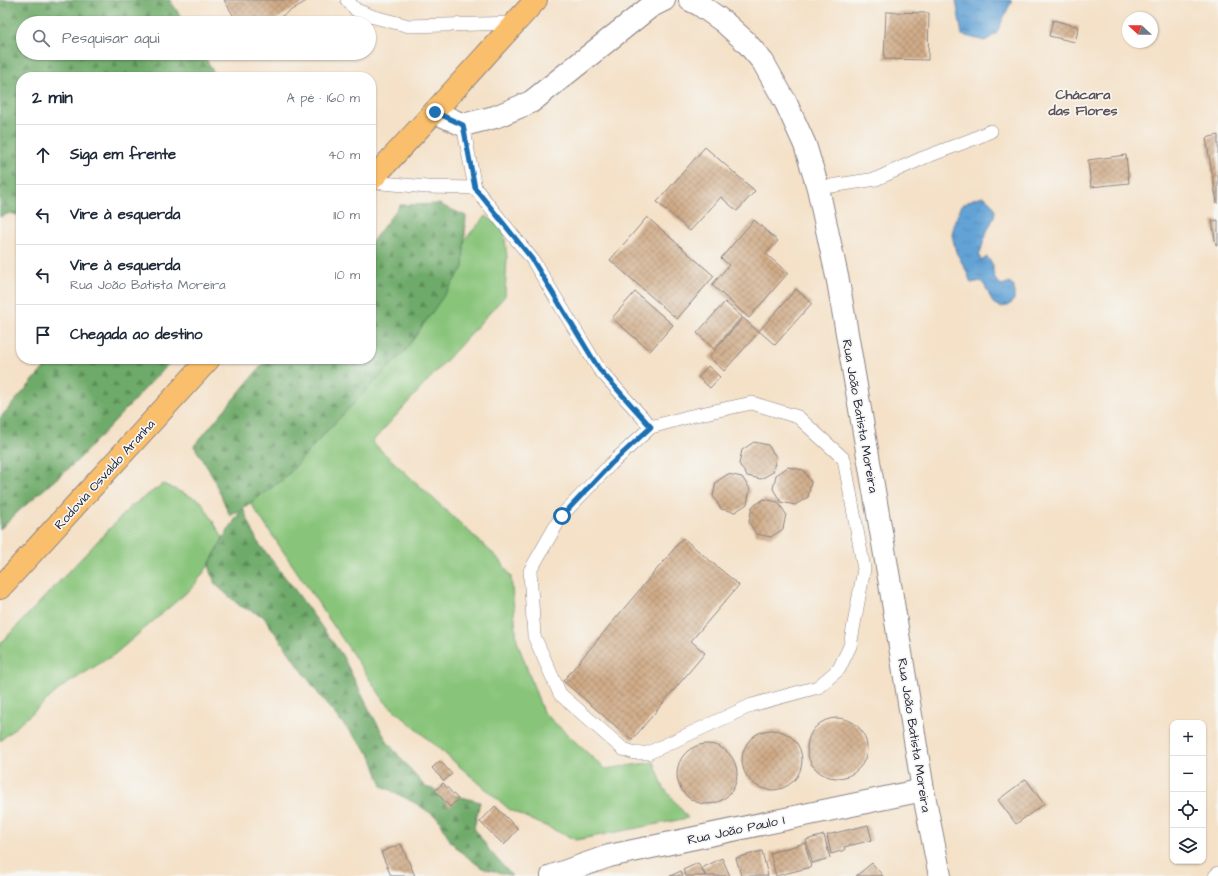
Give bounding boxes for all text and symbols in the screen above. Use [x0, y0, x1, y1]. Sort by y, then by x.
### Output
north arrow [1122, 12, 1158, 48]
search box [16, 16, 376, 60]
icon: search [30, 27, 52, 49]
text: Pesquisar aqui [62, 28, 159, 49]
district label: Chácara das Flores [1047, 85, 1118, 121]
text: 2 min [32, 86, 73, 110]
text: A pé · 160 m [287, 89, 360, 107]
route end [426, 103, 444, 121]
icon: ahead [32, 144, 54, 166]
text: Siga em frente [70, 144, 176, 165]
text: 40 m [328, 146, 360, 164]
icon: left [32, 204, 54, 226]
text: Vire à esquerda [70, 204, 180, 225]
text: 110 m [333, 206, 360, 224]
text: Vire à esquerda [70, 255, 180, 276]
icon: left [32, 264, 54, 286]
text: 10 m [335, 266, 360, 284]
text: Rua João Batista Moreira [70, 276, 226, 294]
icon: arrive [32, 324, 54, 346]
text: Chegada ao destino [70, 324, 203, 345]
street label: Rua João Batista Moreira [838, 338, 882, 495]
street label: Rodovia Osvaldo Aranha [50, 415, 159, 534]
route start [553, 507, 571, 525]
street label: Rua João Batista Moreira [893, 657, 935, 814]
map controls [1170, 720, 1206, 864]
button: + [1170, 720, 1206, 756]
button: − [1170, 756, 1206, 792]
button: locate [1170, 792, 1206, 828]
street label: Rua João Paulo I [686, 811, 787, 849]
button: layers [1170, 828, 1206, 864]

